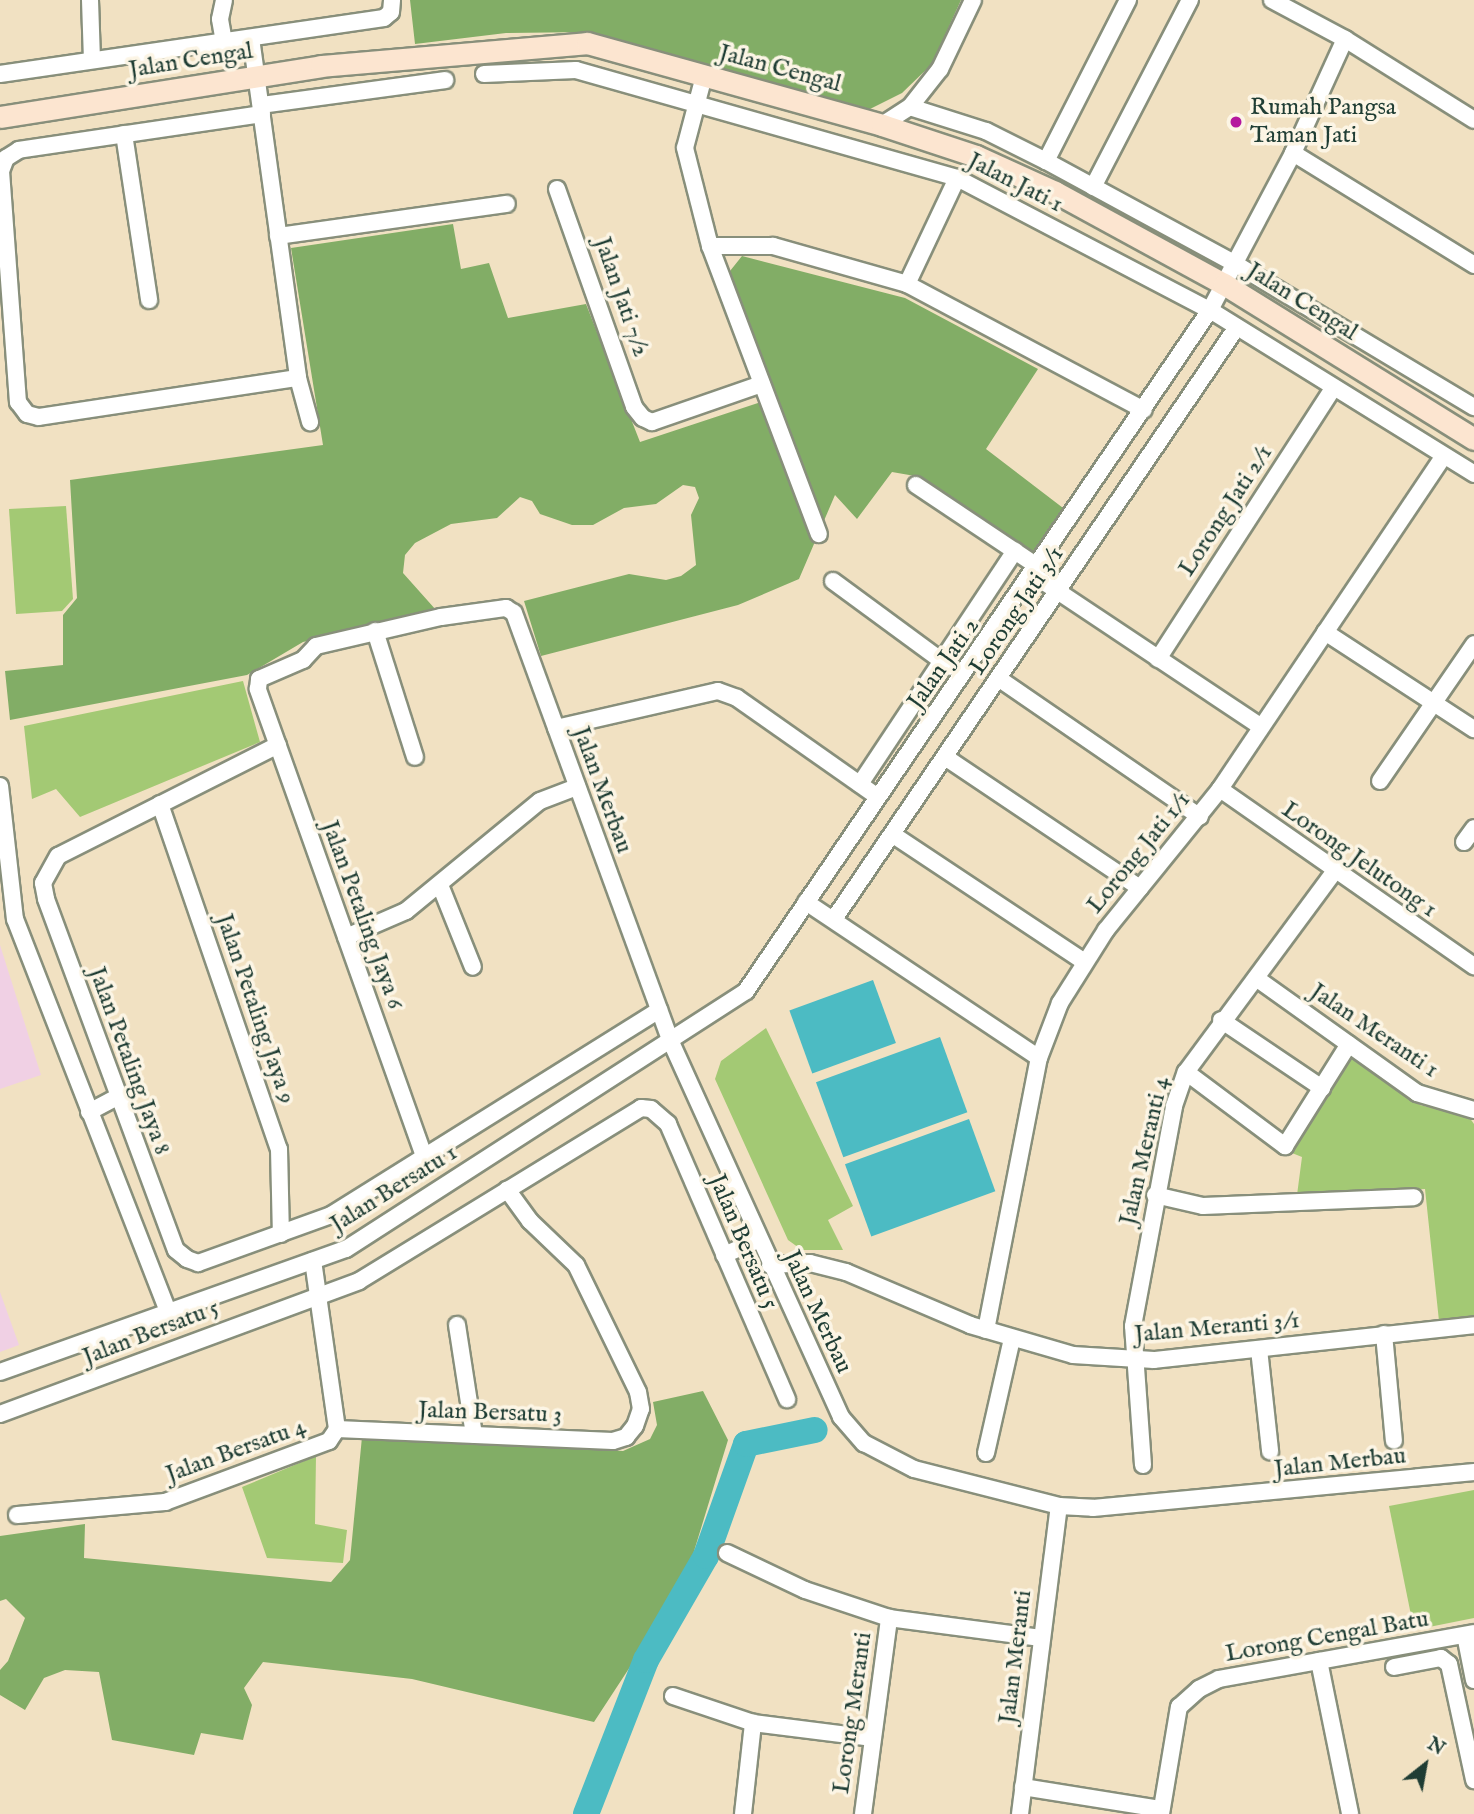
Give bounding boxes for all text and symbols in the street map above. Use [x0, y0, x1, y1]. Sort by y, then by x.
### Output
street label: Jalan Cengal [127, 37, 255, 85]
street label: Jalan Cengal [716, 39, 844, 99]
place label: Rumah Pangsa Taman Jati [1250, 94, 1396, 150]
marker: Rumah Pangsa Taman Jati [1228, 114, 1244, 130]
street label: Jalan Jati 1 [963, 147, 1067, 219]
street label: Jalan Jati 7/2 [587, 233, 655, 361]
street label: Jalan Cengal [1241, 257, 1363, 347]
street label: Lorong Jati 2/1 [1173, 440, 1279, 582]
street label: Lorong Jati 3/1 [964, 541, 1070, 681]
street label: Jalan Jati 2 [902, 613, 986, 715]
street label: Jalan Merbau [566, 723, 638, 857]
street label: Lorong Jati 1/1 [1081, 786, 1197, 920]
street label: Lorong Jelutong 1 [1276, 796, 1442, 924]
street label: Jalan Petaling Jaya 6 [315, 817, 409, 1013]
street label: Jalan Petaling Jaya 9 [209, 910, 301, 1108]
street label: Jalan Petaling Jaya 8 [82, 963, 176, 1159]
street label: Jalan Meranti 1 [1304, 978, 1444, 1084]
street label: Jalan Meranti 4 [1114, 1074, 1176, 1228]
street label: Jalan Bersatu 1 [325, 1139, 463, 1239]
street label: Jalan Bersatu 5 [702, 1170, 784, 1314]
street label: Jalan Merbau [776, 1246, 858, 1378]
street label: Jalan Bersatu 5 [79, 1294, 223, 1372]
street label: Jalan Meranti 3/1 [1133, 1306, 1301, 1350]
street label: Jalan Bersatu 3 [418, 1396, 562, 1430]
street label: Jalan Bersatu 4 [162, 1412, 310, 1490]
street label: Jalan Merbau [1273, 1442, 1407, 1484]
street label: Jalan Meranti [994, 1589, 1038, 1725]
street label: Lorong Cengal Batu [1223, 1605, 1431, 1669]
street label: Lorong Meranti [827, 1630, 879, 1796]
north arrow [1390, 1730, 1460, 1800]
text: N [1423, 1732, 1449, 1762]

